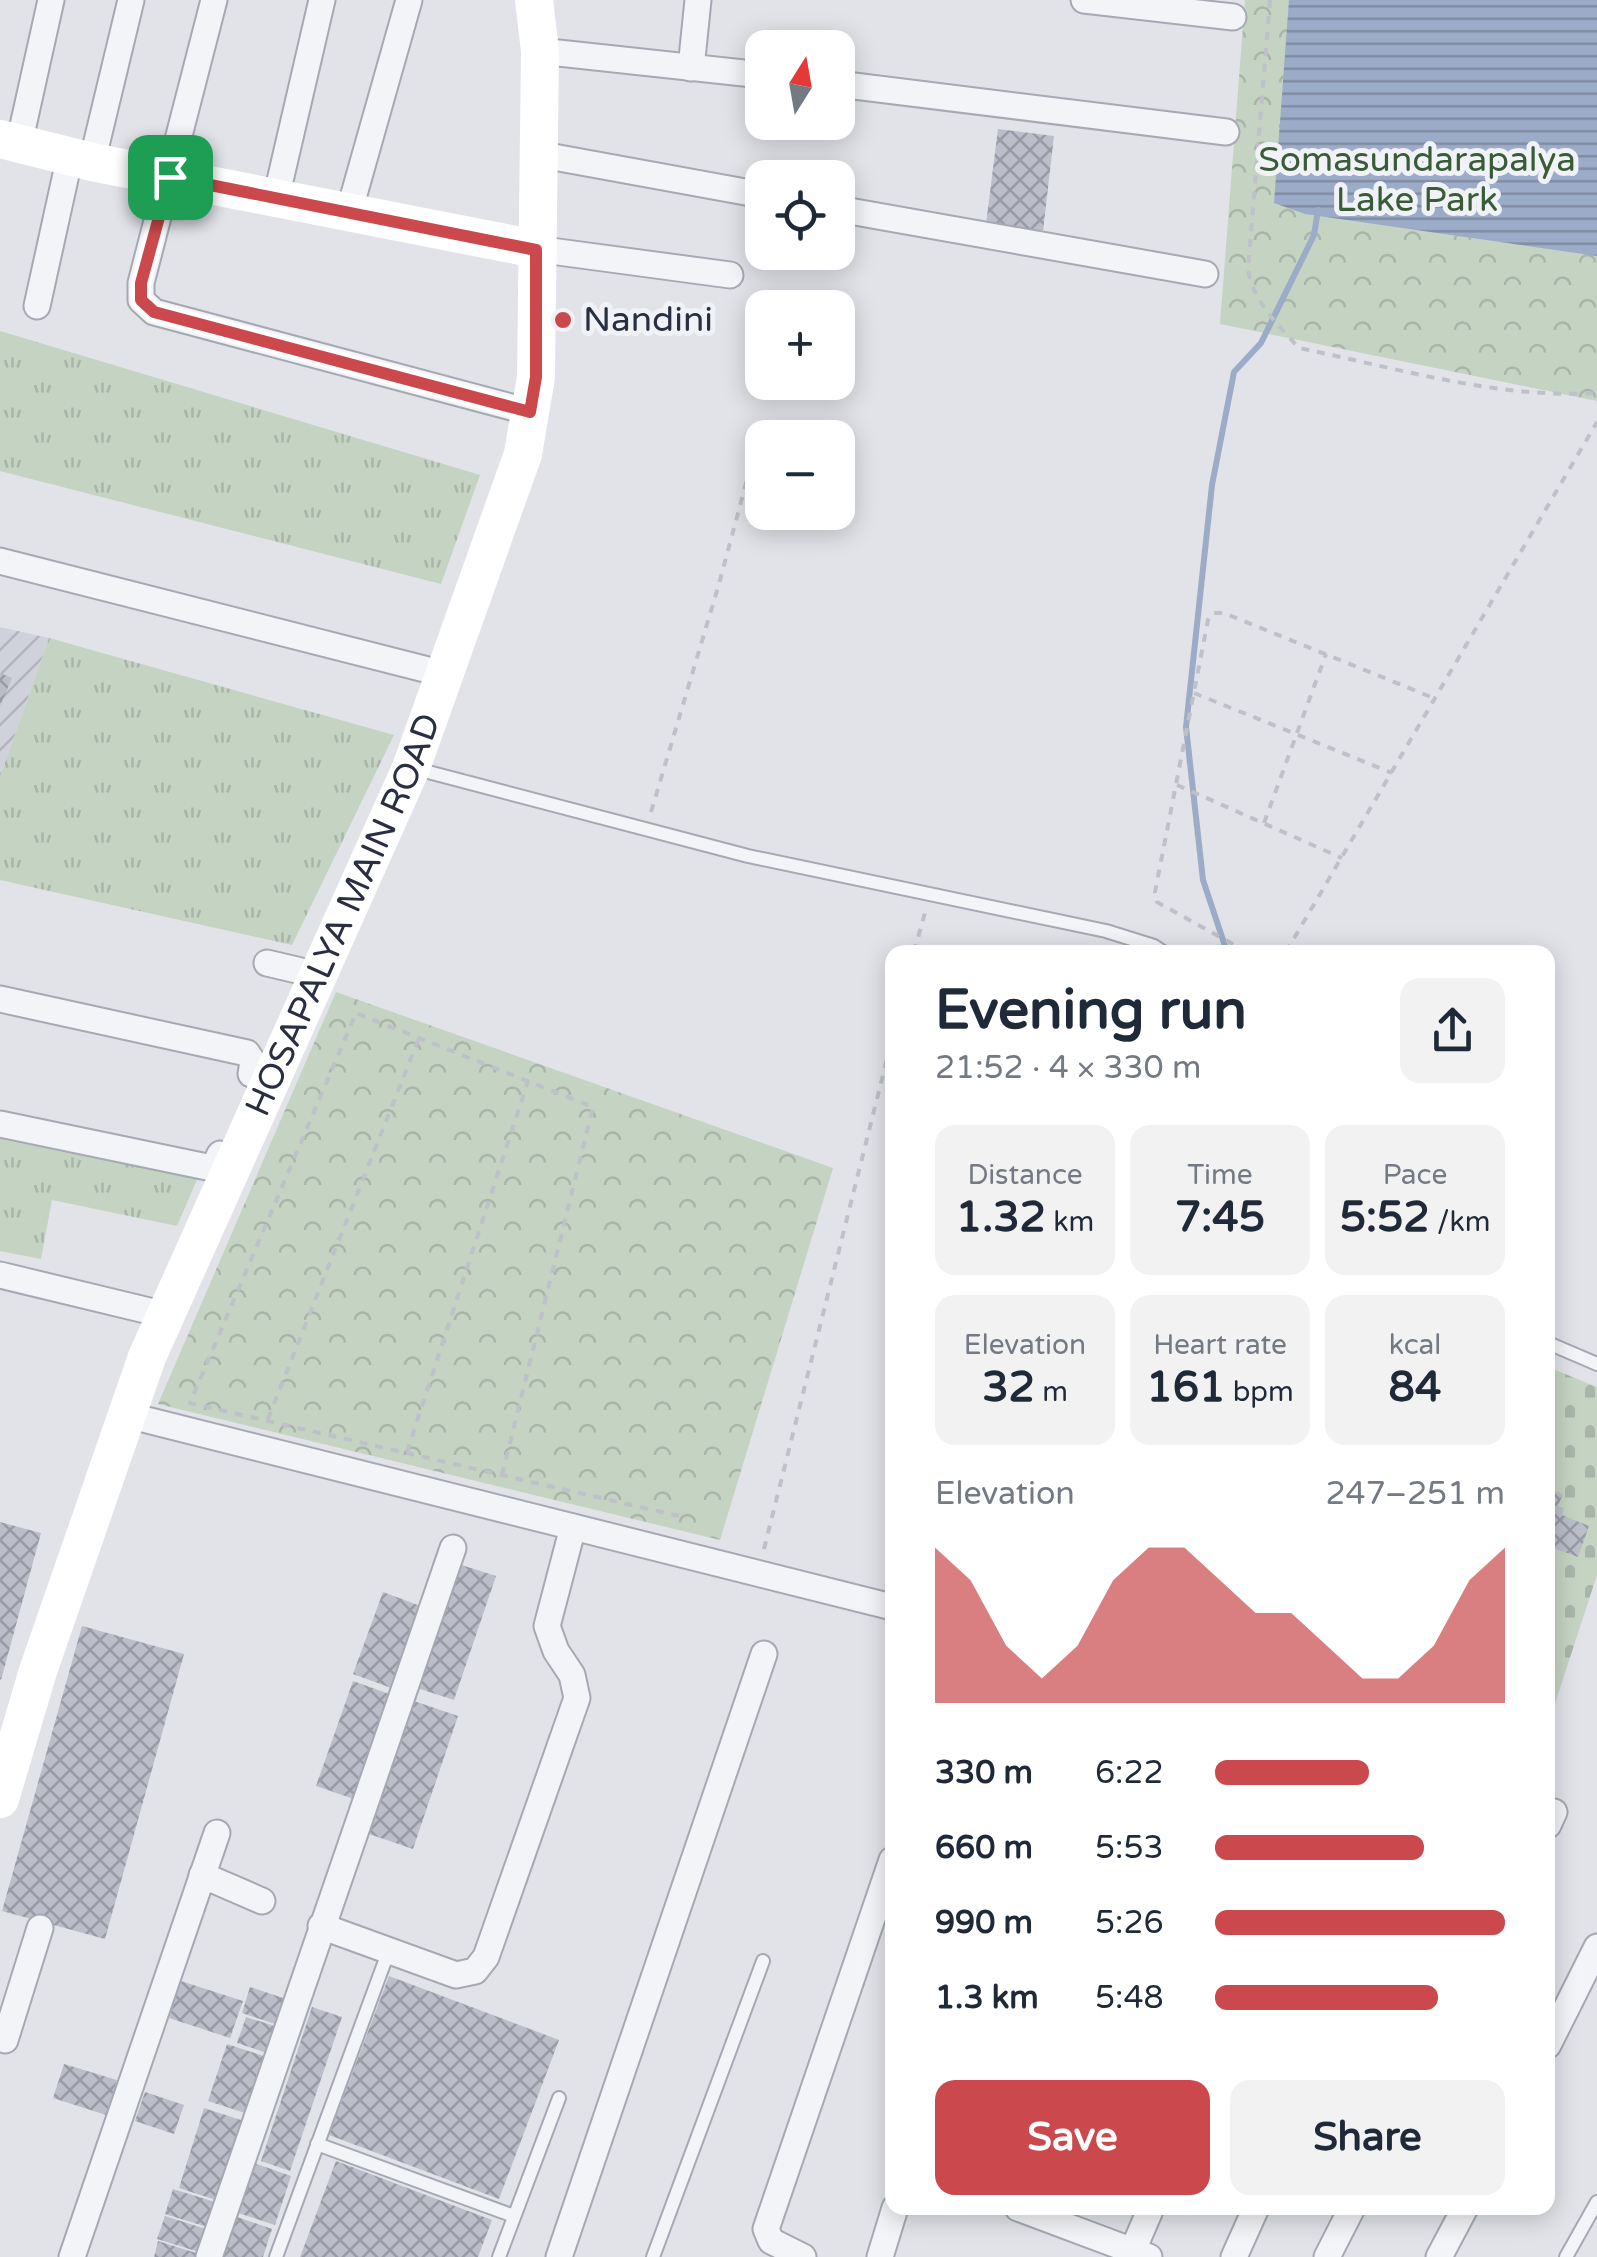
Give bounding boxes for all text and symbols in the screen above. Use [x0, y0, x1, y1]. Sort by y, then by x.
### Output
north arrow [745, 30, 855, 140]
map controls [745, 30, 855, 530]
pin [128, 135, 213, 220]
park label: Somasundarapalya Lake Park [1258, 139, 1576, 221]
icon: arrive [143, 150, 198, 205]
button: locate [745, 160, 855, 270]
button: + [745, 290, 855, 400]
place label: Nandini [583, 299, 713, 341]
marker: Nandini [552, 309, 574, 331]
button: − [745, 420, 855, 530]
street label: HOSAPALYA MAIN ROAD [237, 708, 450, 1123]
text: Evening run [935, 978, 1247, 1044]
button: share [1400, 978, 1505, 1083]
text: 21:52 · 4 × 330 m [935, 1049, 1201, 1087]
text: Distance [967, 1158, 1083, 1192]
text: Time [1187, 1158, 1253, 1192]
text: Pace [1383, 1158, 1447, 1192]
text: 1.32 [956, 1192, 1046, 1243]
text: 7:45 [1175, 1192, 1265, 1243]
text: 5:52 [1340, 1192, 1430, 1243]
text: km [1046, 1205, 1094, 1239]
text: /km [1430, 1205, 1490, 1239]
text: Elevation [964, 1328, 1086, 1362]
text: Heart rate [1153, 1328, 1287, 1362]
text: kcal [1389, 1328, 1441, 1362]
text: 32 [982, 1362, 1035, 1413]
text: 161 [1146, 1362, 1225, 1413]
text: 84 [1389, 1362, 1441, 1413]
text: m [1035, 1375, 1068, 1409]
text: bpm [1225, 1375, 1294, 1409]
text: Elevation [935, 1475, 1075, 1513]
text: 247–251 m [1325, 1475, 1505, 1513]
text: 330 m [935, 1754, 1033, 1792]
text: 6:22 [1095, 1754, 1164, 1792]
text: 660 m [935, 1829, 1033, 1867]
text: 5:53 [1095, 1829, 1164, 1867]
text: 990 m [935, 1904, 1033, 1942]
text: 5:26 [1095, 1904, 1164, 1942]
text: 1.3 km [935, 1979, 1039, 2017]
text: 5:48 [1095, 1979, 1164, 2017]
button: Save [935, 2080, 1210, 2195]
button: Share [1230, 2080, 1505, 2195]

